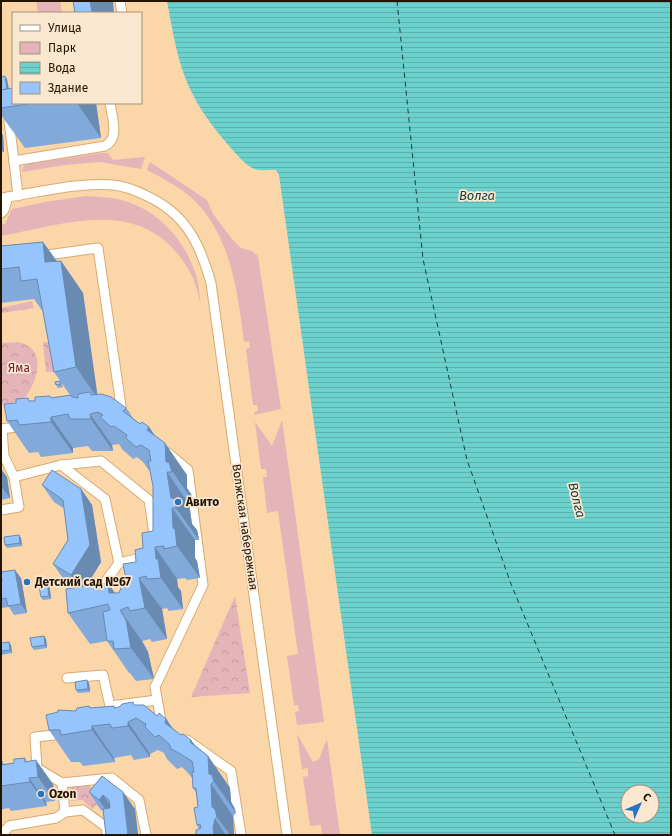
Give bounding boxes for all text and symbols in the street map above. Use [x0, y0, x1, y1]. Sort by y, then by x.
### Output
legend [12, 12, 142, 104]
text: Улица [48, 21, 82, 35]
text: Парк [48, 41, 77, 55]
text: Вода [48, 61, 75, 75]
text: Здание [48, 81, 88, 95]
water label: Волга [459, 188, 495, 203]
park label: Яма [8, 361, 30, 375]
street label: Волжская набережная [229, 463, 261, 591]
water label: Волга [565, 481, 589, 519]
place label: Авито [185, 495, 219, 509]
marker: Авито [173, 497, 183, 507]
place label: Детский сад №67 [34, 575, 131, 589]
marker: Детский сад №67 [22, 577, 32, 587]
north arrow [620, 784, 660, 824]
place label: Ozon [49, 787, 77, 801]
marker: Ozon [36, 789, 46, 799]
text: С [640, 790, 654, 805]

